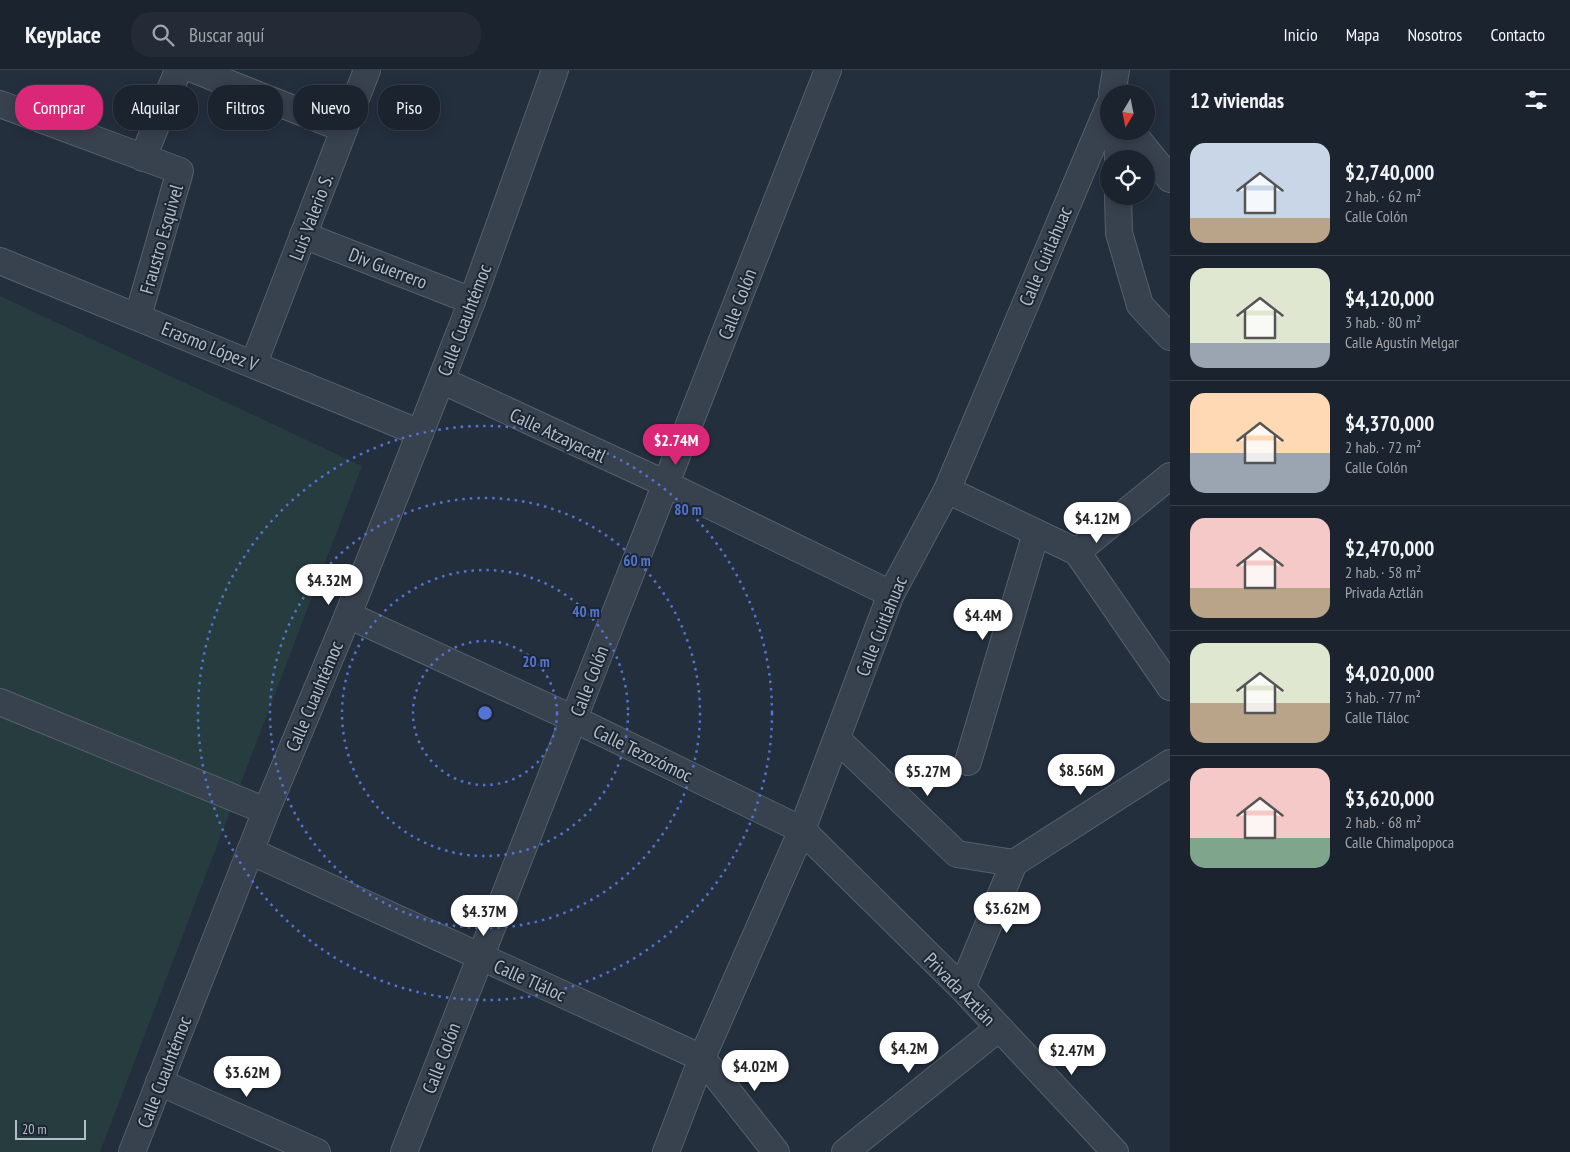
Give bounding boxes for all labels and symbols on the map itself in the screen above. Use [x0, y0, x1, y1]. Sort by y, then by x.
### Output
north arrow [1100, 85, 1155, 140]
street label: Luis Valerio S. [283, 170, 339, 264]
street label: Fraustro Esquivel [134, 181, 188, 297]
street label: Calle Cuitlahuac [1013, 202, 1077, 309]
street label: Div Guerrero [345, 242, 431, 294]
street label: Calle Cuauhtémoc [432, 260, 496, 379]
street label: Calle Colón [713, 265, 761, 343]
street label: Erasmo López V [158, 316, 262, 376]
street label: Calle Atzayacatl [506, 402, 610, 468]
pin: $2.74M [635, 424, 717, 466]
text: 80 m [674, 500, 702, 519]
pin: $4.12M [1056, 502, 1138, 544]
text: 60 m [623, 551, 651, 570]
pin: $4.32M [288, 564, 370, 606]
street label: Calle Cuitlahuac [850, 572, 912, 680]
pin: $4.4M [948, 598, 1018, 641]
text: 40 m [572, 602, 600, 621]
street label: Calle Cuauhtémoc [280, 637, 348, 755]
street label: Calle Colón [565, 642, 613, 720]
text: 20 m [522, 652, 550, 671]
centre of rings [476, 704, 494, 722]
street label: Calle Tezozómoc [590, 719, 697, 787]
pin: $5.27M [887, 754, 969, 797]
pin: $8.56M [1040, 754, 1122, 796]
pin: $3.62M [966, 892, 1048, 934]
pin: $4.37M [443, 894, 525, 937]
street label: Privada Aztlán [919, 947, 1001, 1031]
street label: Calle Tláloc [490, 954, 570, 1007]
street label: Calle Cuauhtémoc [132, 1012, 196, 1131]
street label: Calle Colón [417, 1019, 465, 1097]
pin: $4.2M [874, 1032, 944, 1074]
pin: $2.47M [1031, 1034, 1113, 1076]
pin: $4.02M [714, 1050, 796, 1092]
pin: $3.62M [206, 1056, 288, 1098]
scale bar [15, 1117, 86, 1140]

